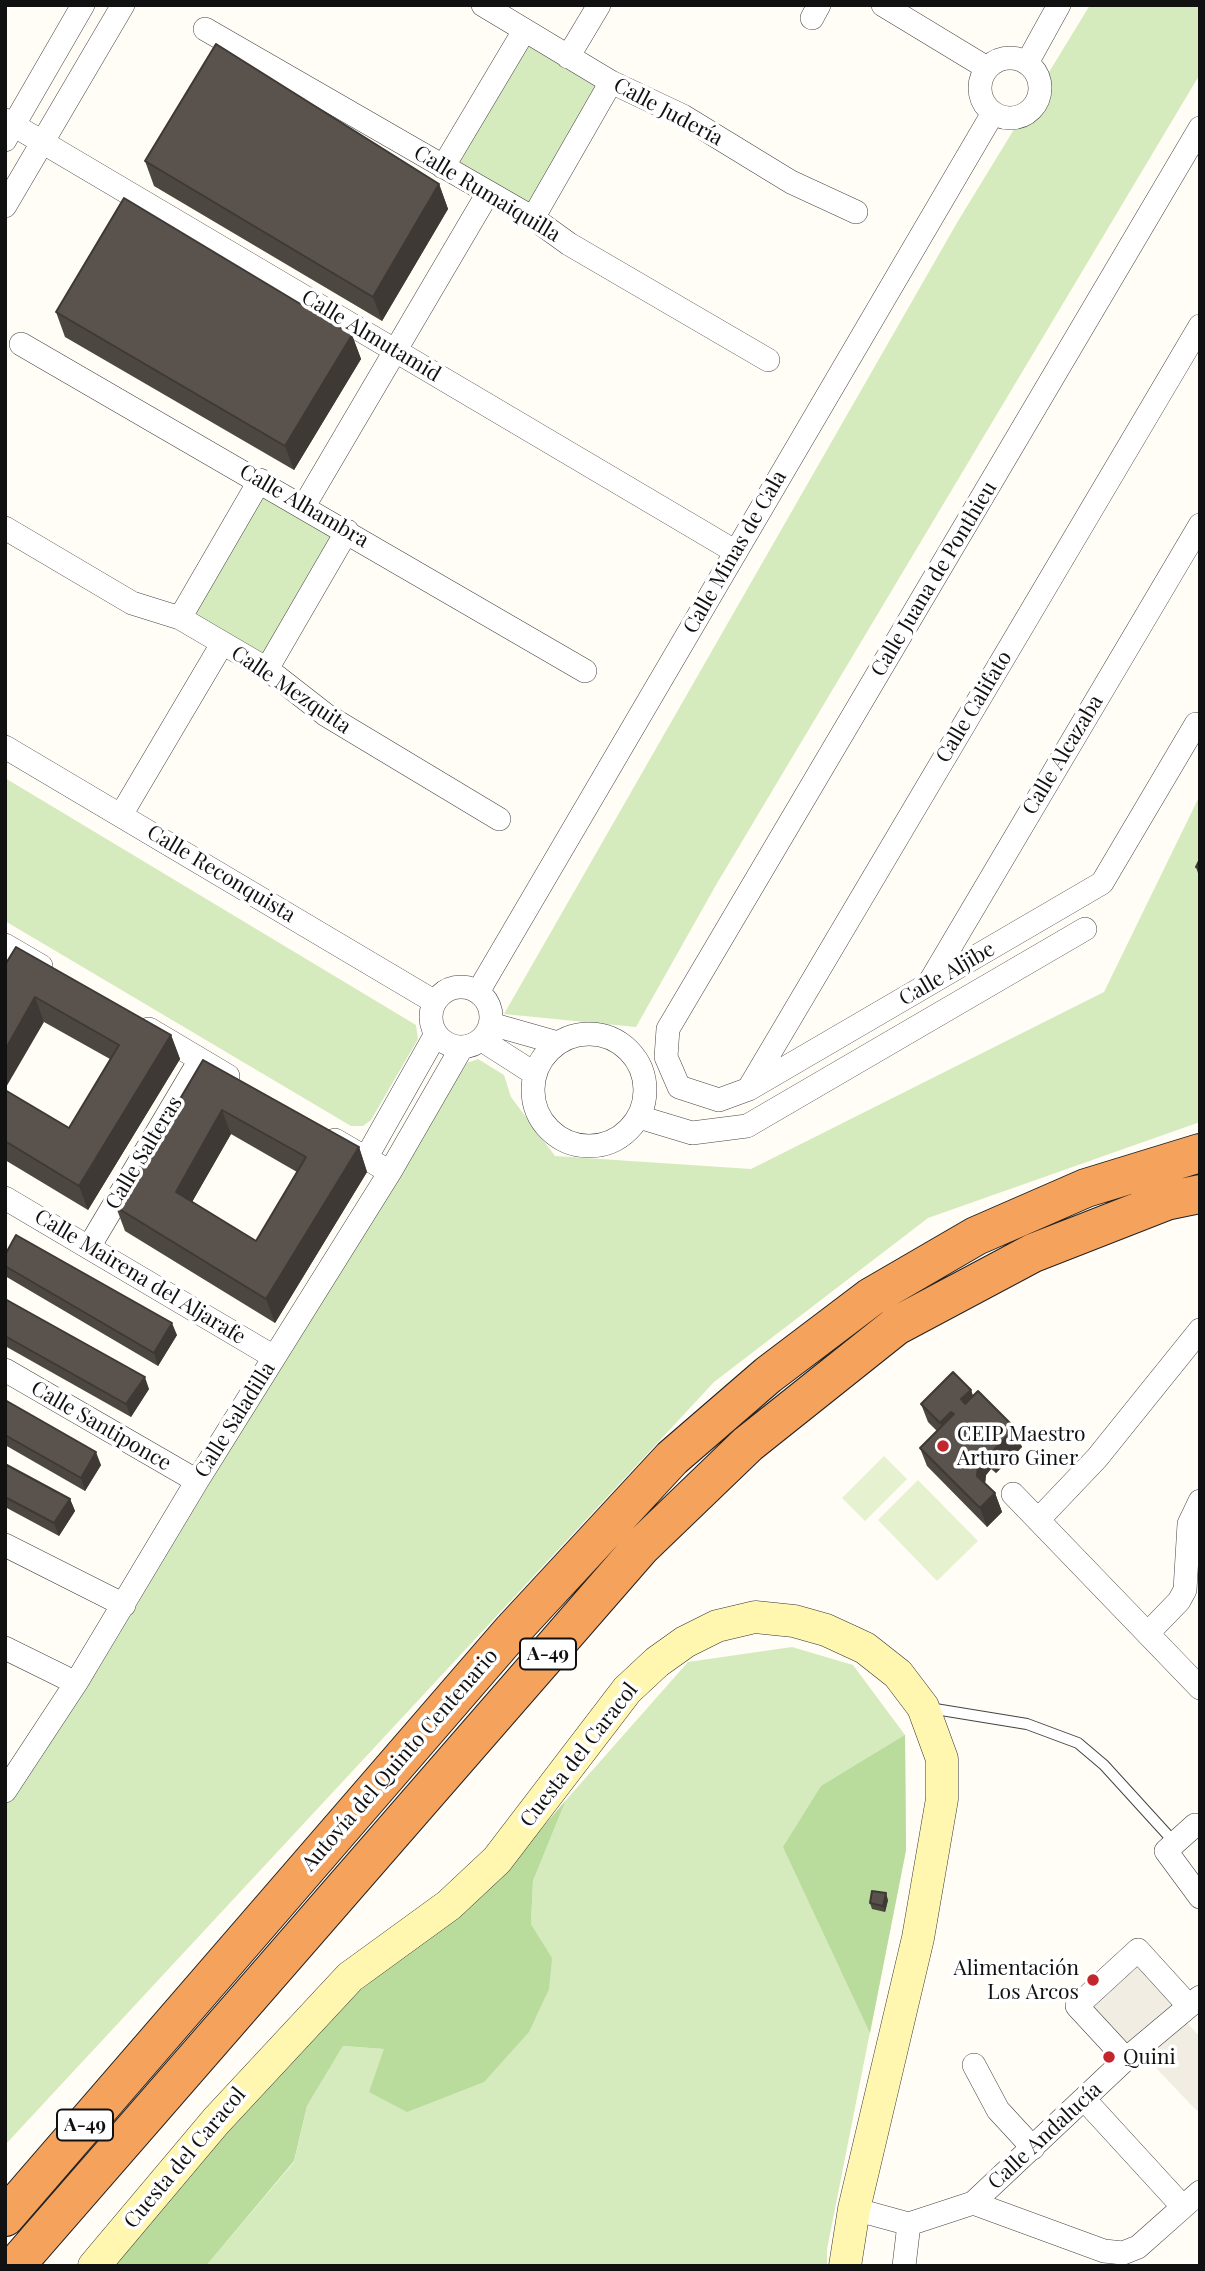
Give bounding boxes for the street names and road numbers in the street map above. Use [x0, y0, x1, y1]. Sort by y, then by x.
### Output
street label: Calle Judería [609, 73, 727, 151]
street label: Calle Rumaiquilla [409, 140, 565, 248]
street label: Calle Almutamid [297, 285, 445, 387]
street label: Calle Alhambra [235, 459, 373, 553]
street label: Calle Minas de Cala [678, 466, 792, 638]
street label: Calle Juana de Ponthieu [866, 477, 1002, 681]
street label: Calle Mezquita [226, 641, 356, 739]
street label: Calle Califato [931, 647, 1017, 767]
street label: Calle Alcazaba [1017, 691, 1109, 819]
street label: Calle Reconquista [142, 820, 300, 928]
street label: Calle Aljibe [895, 937, 999, 1011]
street label: Calle Salteras [100, 1092, 188, 1214]
street label: Calle Mairena del Aljarafe [30, 1204, 250, 1350]
street label: Calle Saladilla [189, 1358, 281, 1482]
street label: Calle Santiponce [26, 1376, 176, 1476]
road number: A-49 [520, 1638, 576, 1670]
street label: Autovía del Quinto Centenario [297, 1644, 503, 1876]
street label: Cuesta del Caracol [515, 1678, 643, 1832]
street label: Calle Andalucía [983, 2077, 1107, 2195]
street label: Cuesta del Caracol [119, 2082, 251, 2234]
road number: A-49 [57, 2110, 113, 2140]

